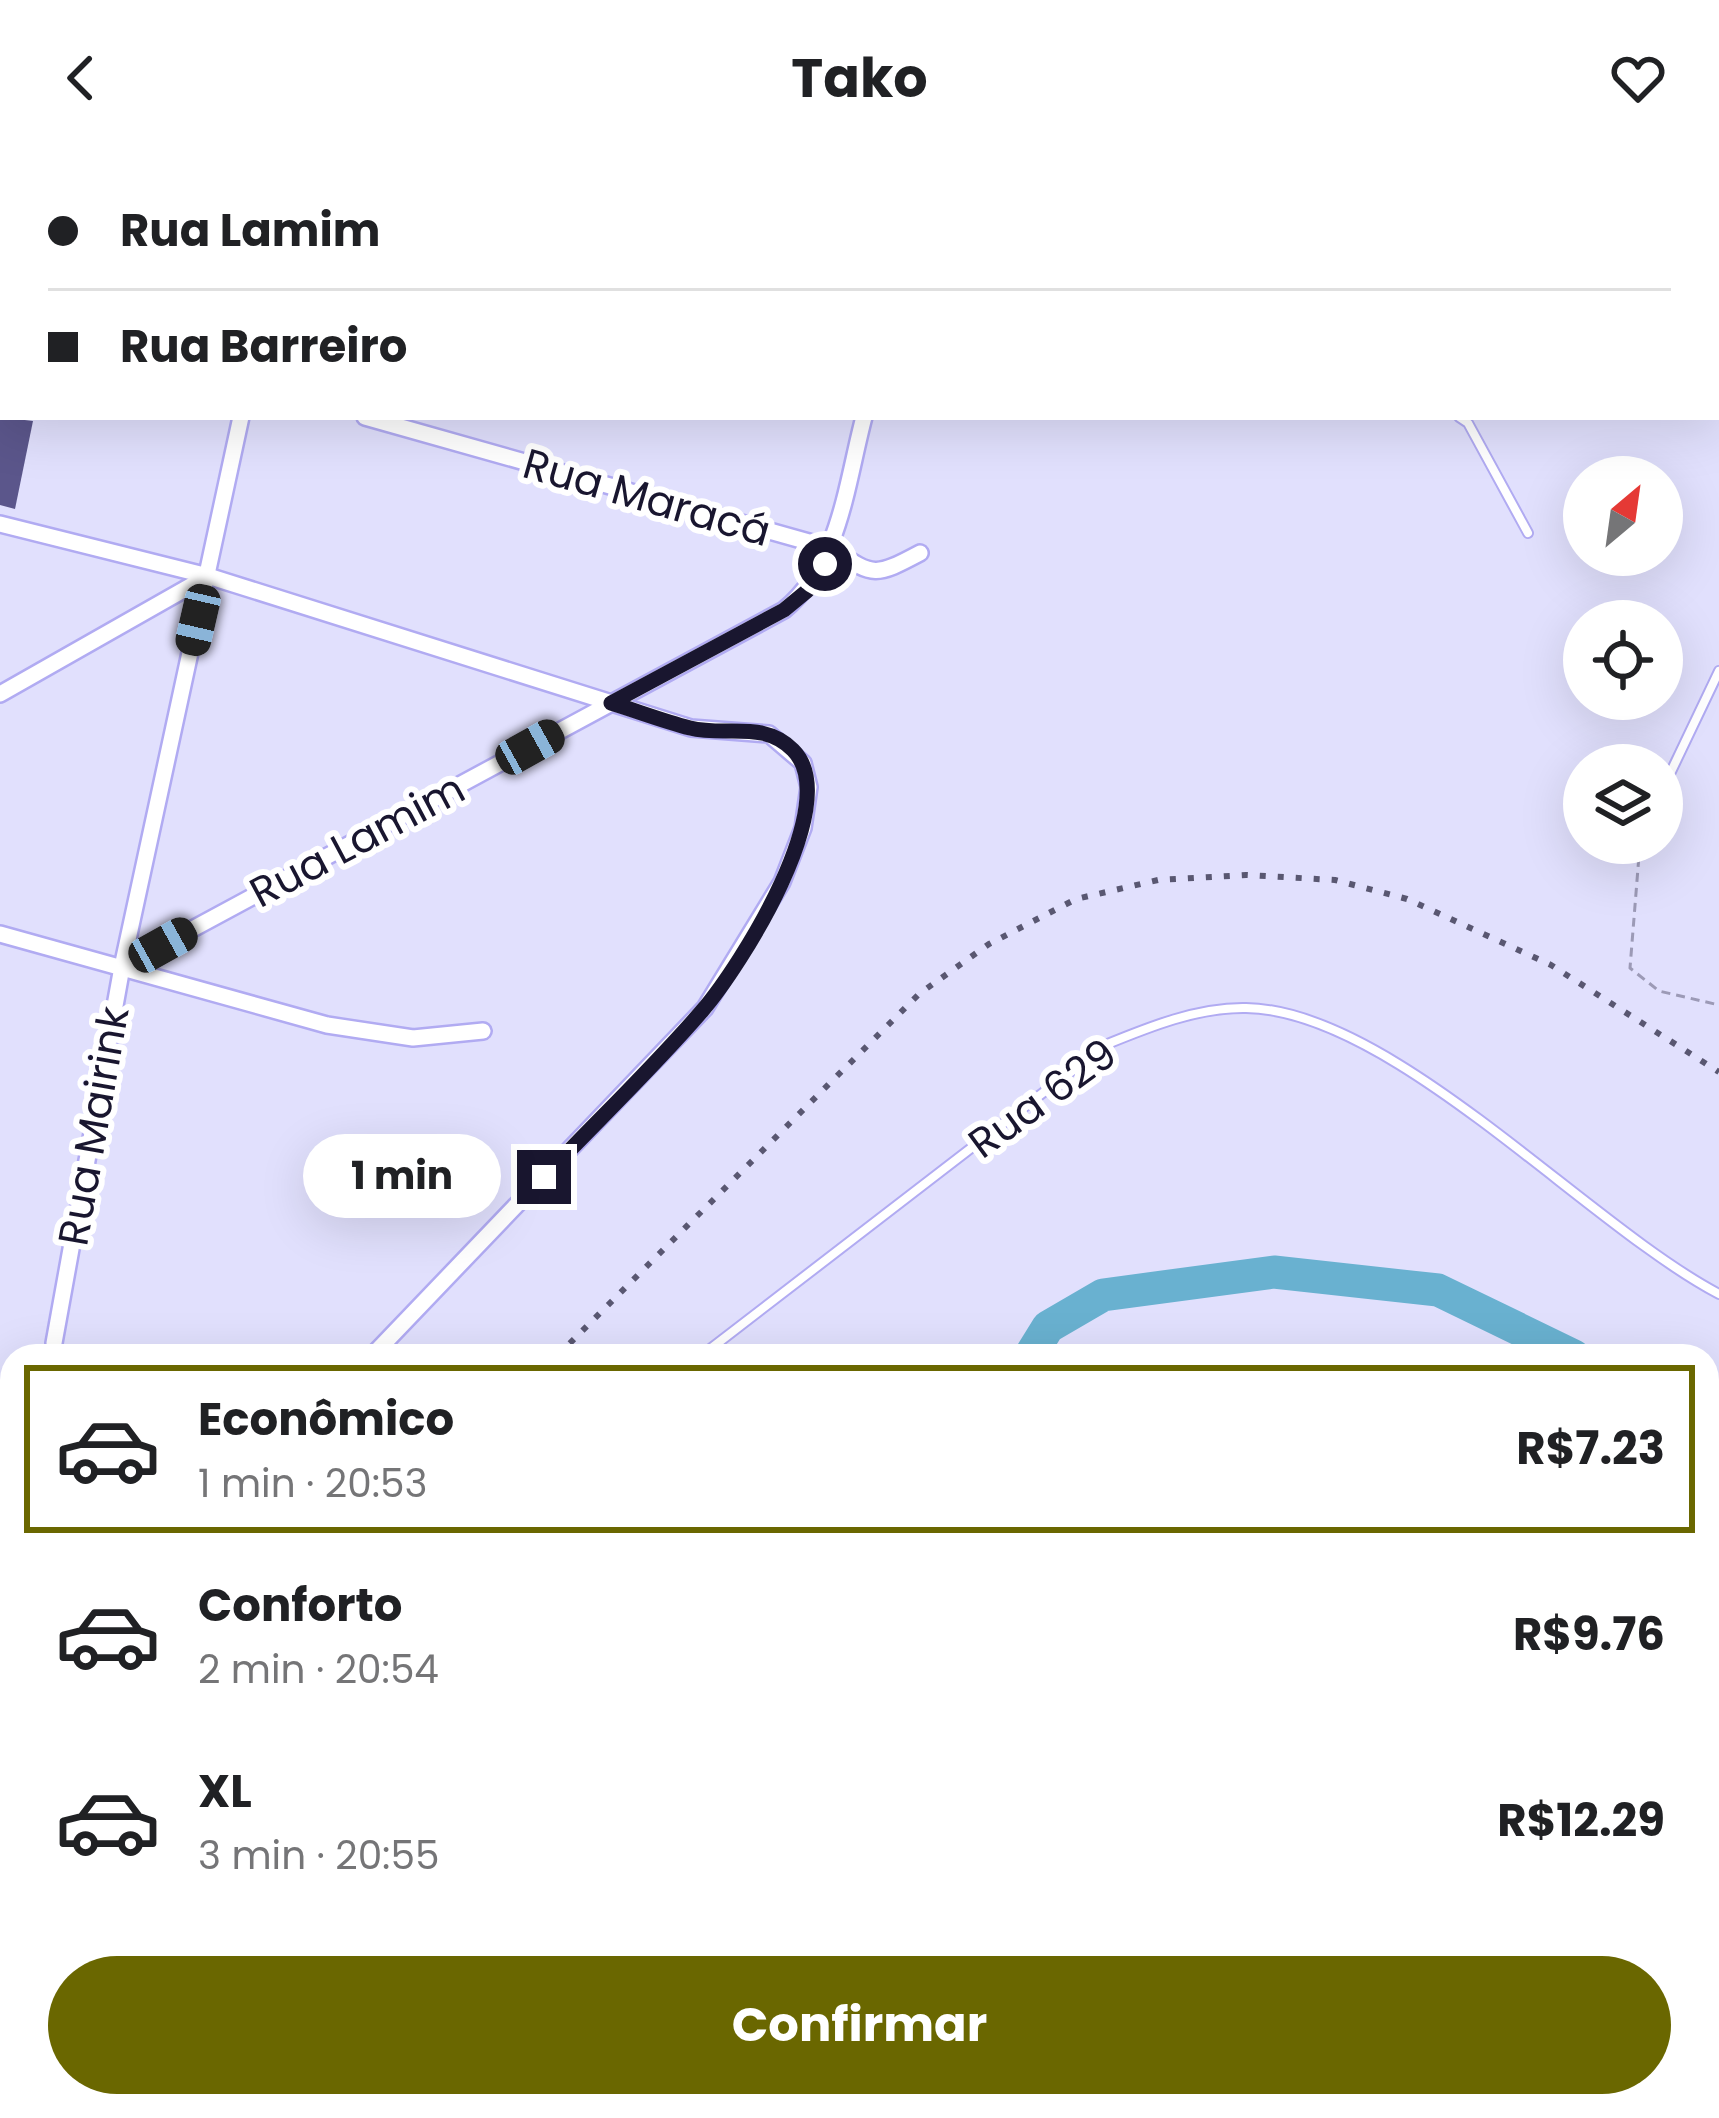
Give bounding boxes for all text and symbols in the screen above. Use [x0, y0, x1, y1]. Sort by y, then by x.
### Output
text: Tako [791, 40, 928, 116]
icon: back [48, 45, 114, 111]
icon: heart [1605, 45, 1671, 111]
text: Rua Lamim [120, 199, 380, 262]
text: Rua Barreiro [120, 315, 407, 378]
street label: Rua Maracá [516, 434, 777, 561]
north arrow [1563, 456, 1683, 576]
map controls [1563, 456, 1683, 864]
route start [798, 537, 852, 591]
car [172, 581, 224, 659]
button: locate [1563, 600, 1683, 720]
car [490, 714, 570, 780]
button: layers [1563, 744, 1683, 864]
street label: Rua Lamim [239, 759, 475, 922]
car [123, 912, 203, 978]
street label: Rua Mairink [43, 1002, 144, 1250]
street label: Rua 629 [956, 1025, 1128, 1172]
callout: 1 min [304, 1135, 502, 1219]
text: 1 min [351, 1148, 453, 1203]
route end [517, 1150, 571, 1204]
text: Econômico [198, 1388, 454, 1451]
icon: car [54, 1395, 162, 1503]
text: R$7.23 [1516, 1417, 1665, 1480]
text: 1 min · 20:53 [198, 1456, 427, 1511]
text: Conforto [198, 1574, 402, 1637]
icon: car [54, 1581, 162, 1689]
text: R$9.76 [1513, 1603, 1665, 1666]
text: 2 min · 20:54 [198, 1642, 439, 1697]
text: XL [198, 1760, 252, 1823]
icon: car [54, 1767, 162, 1875]
text: R$12.29 [1497, 1789, 1665, 1852]
text: 3 min · 20:55 [198, 1828, 439, 1883]
button: Confirmar [48, 1956, 1671, 2094]

